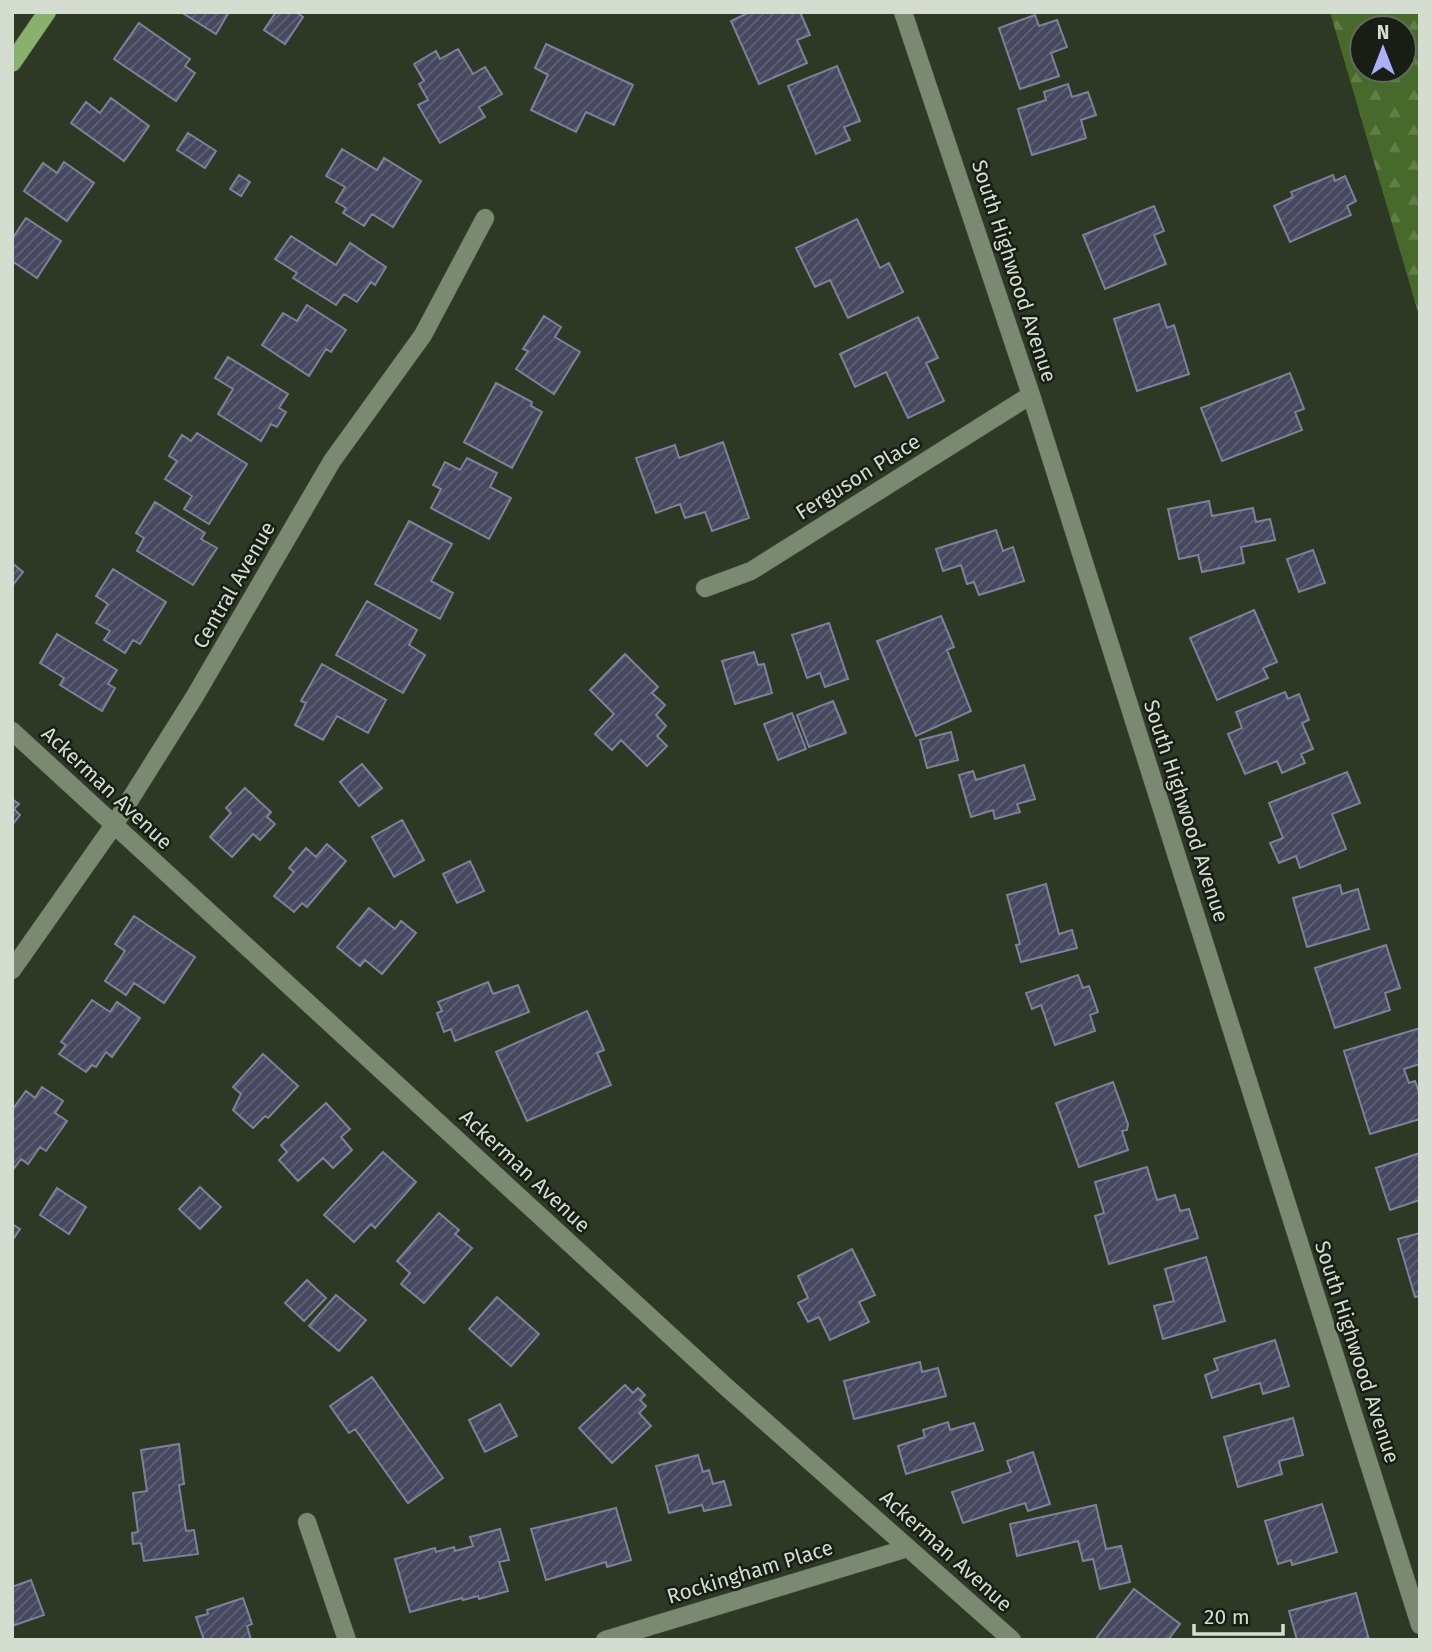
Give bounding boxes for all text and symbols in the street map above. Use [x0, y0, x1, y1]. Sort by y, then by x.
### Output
north arrow [1348, 14, 1418, 84]
text: N [1377, 21, 1389, 44]
street label: South Highwood Avenue [966, 157, 1062, 385]
street label: Ferguson Place [791, 428, 925, 526]
street label: Central Avenue [187, 517, 281, 653]
street label: South Highwood Avenue [1138, 697, 1234, 925]
street label: Ackerman Avenue [36, 721, 178, 855]
street label: Ackerman Avenue [454, 1104, 596, 1238]
street label: South Highwood Avenue [1309, 1238, 1405, 1466]
street label: Ackerman Avenue [874, 1485, 1018, 1617]
street label: Rockingham Place [664, 1534, 836, 1610]
scale bar [1194, 1592, 1283, 1636]
text: 20 m [1204, 1604, 1250, 1630]

